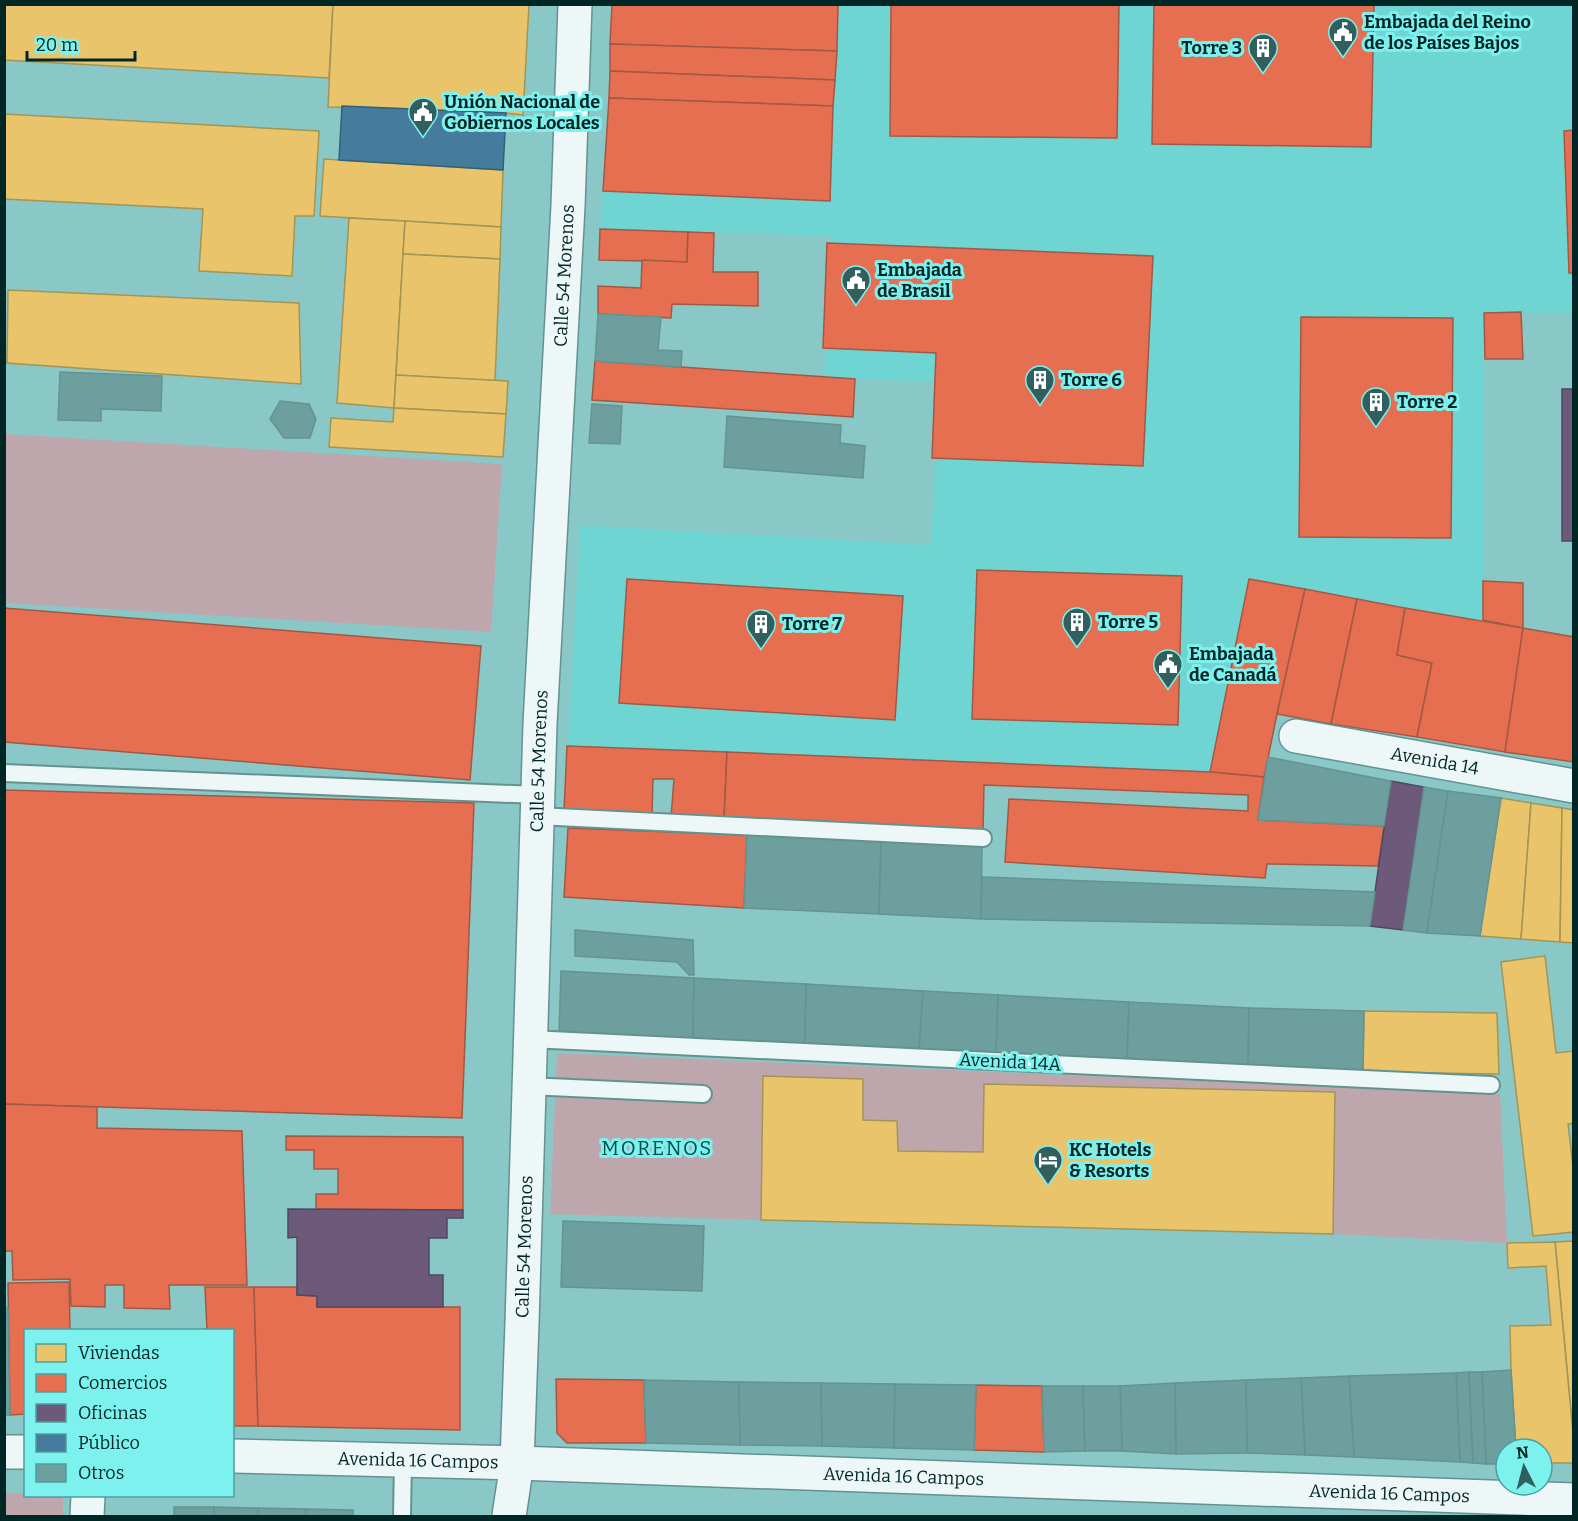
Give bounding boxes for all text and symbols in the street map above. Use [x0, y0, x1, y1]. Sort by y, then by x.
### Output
place label: Embajada del Reino de los Países Bajos [1364, 11, 1531, 54]
public building icon: Embajada del Reino de los Países Bajos [1327, 16, 1359, 58]
scale bar [27, 24, 135, 62]
building icon: Torre 3 [1247, 32, 1279, 74]
text: 20 m [36, 34, 78, 56]
place label: Torre 3 [1181, 37, 1242, 59]
place label: Unión Nacional de Gobiernos Locales [444, 91, 600, 134]
public building icon: Unión Nacional de Gobiernos Locales [407, 96, 439, 138]
street label: Calle 54 Morenos [549, 204, 579, 347]
place label: Embajada de Brasil [877, 259, 962, 302]
public building icon: Embajada de Brasil [840, 264, 872, 306]
building icon: Torre 6 [1024, 364, 1056, 406]
place label: Torre 6 [1061, 369, 1122, 391]
building icon: Torre 2 [1360, 386, 1392, 428]
place label: Torre 2 [1397, 391, 1457, 413]
building icon: Torre 5 [1061, 606, 1093, 648]
building icon: Torre 7 [745, 608, 777, 650]
place label: Torre 5 [1098, 611, 1158, 633]
place label: Torre 7 [782, 613, 842, 635]
place label: Embajada de Canadá [1189, 643, 1277, 686]
public building icon: Embajada de Canadá [1152, 648, 1184, 690]
street label: Calle 54 Morenos [526, 689, 553, 833]
street label: Avenida 14 [1389, 742, 1481, 780]
street label: Avenida 14A [958, 1048, 1062, 1076]
district label: MORENOS [601, 1136, 713, 1160]
place label: KC Hotels & Resorts [1069, 1139, 1151, 1182]
hotel icon: KC Hotels & Resorts [1032, 1144, 1064, 1186]
street label: Calle 54 Morenos [511, 1175, 537, 1318]
legend [24, 1329, 234, 1497]
text: Viviendas [78, 1342, 160, 1364]
text: Comercios [78, 1372, 167, 1394]
text: Oficinas [78, 1402, 147, 1424]
text: Público [78, 1432, 140, 1454]
north arrow [1494, 1437, 1554, 1497]
text: N [1515, 1442, 1530, 1463]
street label: Avenida 16 Campos [337, 1448, 499, 1474]
text: Otros [78, 1462, 124, 1484]
street label: Avenida 16 Campos [823, 1463, 985, 1490]
street label: Avenida 16 Campos [1308, 1480, 1470, 1507]

